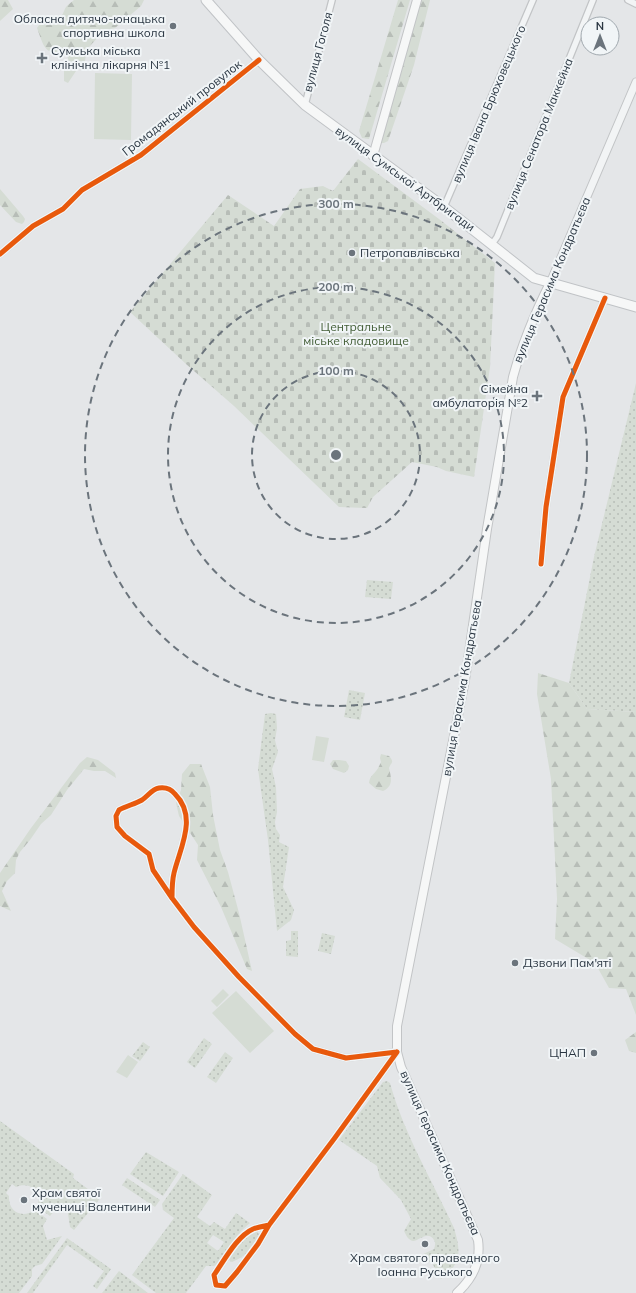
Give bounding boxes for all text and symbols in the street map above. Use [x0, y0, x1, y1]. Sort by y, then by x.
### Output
street label: вулиця Гоголя [300, 10, 335, 93]
place label: Обласна дитячо-юнацька спортивна школа [14, 11, 165, 40]
north arrow [580, 16, 620, 56]
text: N [596, 19, 604, 33]
marker: Обласна дитячо-юнацька спортивна школа [168, 21, 178, 31]
street label: вулиця Івана Брюховецького [448, 23, 529, 185]
place label: Сумська міська клінічна лікарня №1 [51, 43, 170, 72]
marker: Сумська міська клінічна лікарня №1 [36, 52, 48, 64]
street label: Громадянський провулок [119, 56, 245, 159]
street label: вулиця Сенатора Маккейна [501, 56, 576, 212]
street label: вулиця Сумської Артбригади [333, 123, 478, 234]
street label: вулиця Герасима Кондратьєва [510, 195, 593, 365]
text: 300 m [318, 196, 354, 211]
place label: Петропавлівська [360, 245, 460, 260]
marker: Петропавлівська [347, 248, 357, 258]
text: 200 m [318, 279, 354, 294]
park label: Центральне міське кладовище [303, 319, 409, 348]
text: 100 m [318, 363, 354, 378]
place label: Сімейна амбулаторія №2 [433, 381, 528, 410]
marker: Сімейна амбулаторія №2 [531, 390, 543, 402]
centre of rings [329, 448, 343, 462]
street label: вулиця Герасима Кондратьєва [439, 599, 484, 777]
place label: Дзвони Пам'яті [523, 955, 611, 970]
marker: Дзвони Пам'яті [510, 958, 520, 968]
place label: ЦНАП [549, 1045, 586, 1060]
marker: ЦНАП [589, 1048, 599, 1058]
street label: вулиця Герасима Кондратьєва [397, 1068, 484, 1237]
place label: Храм святої мучениці Валентини [32, 1185, 151, 1214]
marker: Храм святої мучениці Валентини [19, 1195, 29, 1205]
marker: Храм святого праведного Іоанна Руського [420, 1239, 430, 1249]
place label: Храм святого праведного Іоанна Руського [350, 1250, 500, 1279]

